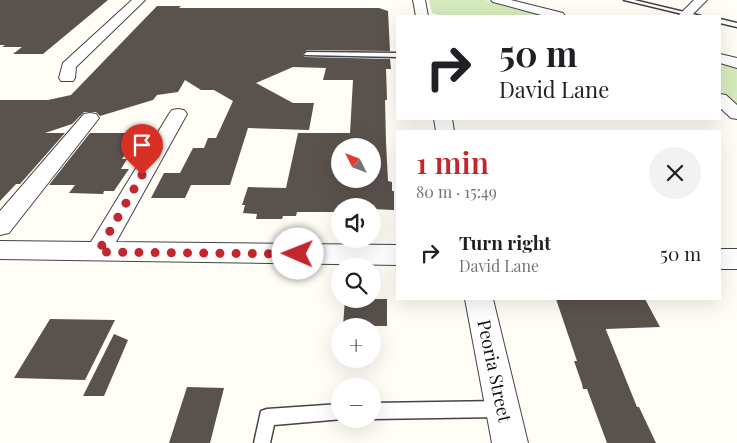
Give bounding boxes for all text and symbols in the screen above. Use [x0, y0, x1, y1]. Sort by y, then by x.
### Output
text: 50 m [499, 29, 577, 76]
icon: right [416, 35, 481, 100]
text: David Lane [499, 74, 609, 104]
pin [121, 124, 163, 175]
icon: arrive [128, 131, 156, 159]
north arrow [331, 138, 381, 188]
map controls [331, 138, 381, 428]
text: 1 min [416, 142, 489, 182]
button: close [649, 147, 701, 199]
text: 80 m · 15:49 [416, 181, 497, 202]
button: sound [331, 198, 381, 248]
position arrow [271, 227, 323, 279]
text: Turn right [459, 229, 551, 255]
icon: right [416, 239, 444, 267]
text: 50 m [660, 240, 701, 266]
text: David Lane [459, 255, 539, 276]
button: search [331, 258, 381, 308]
street label: Peoria Street [472, 317, 518, 425]
button: + [331, 318, 381, 368]
button: − [331, 378, 381, 428]

